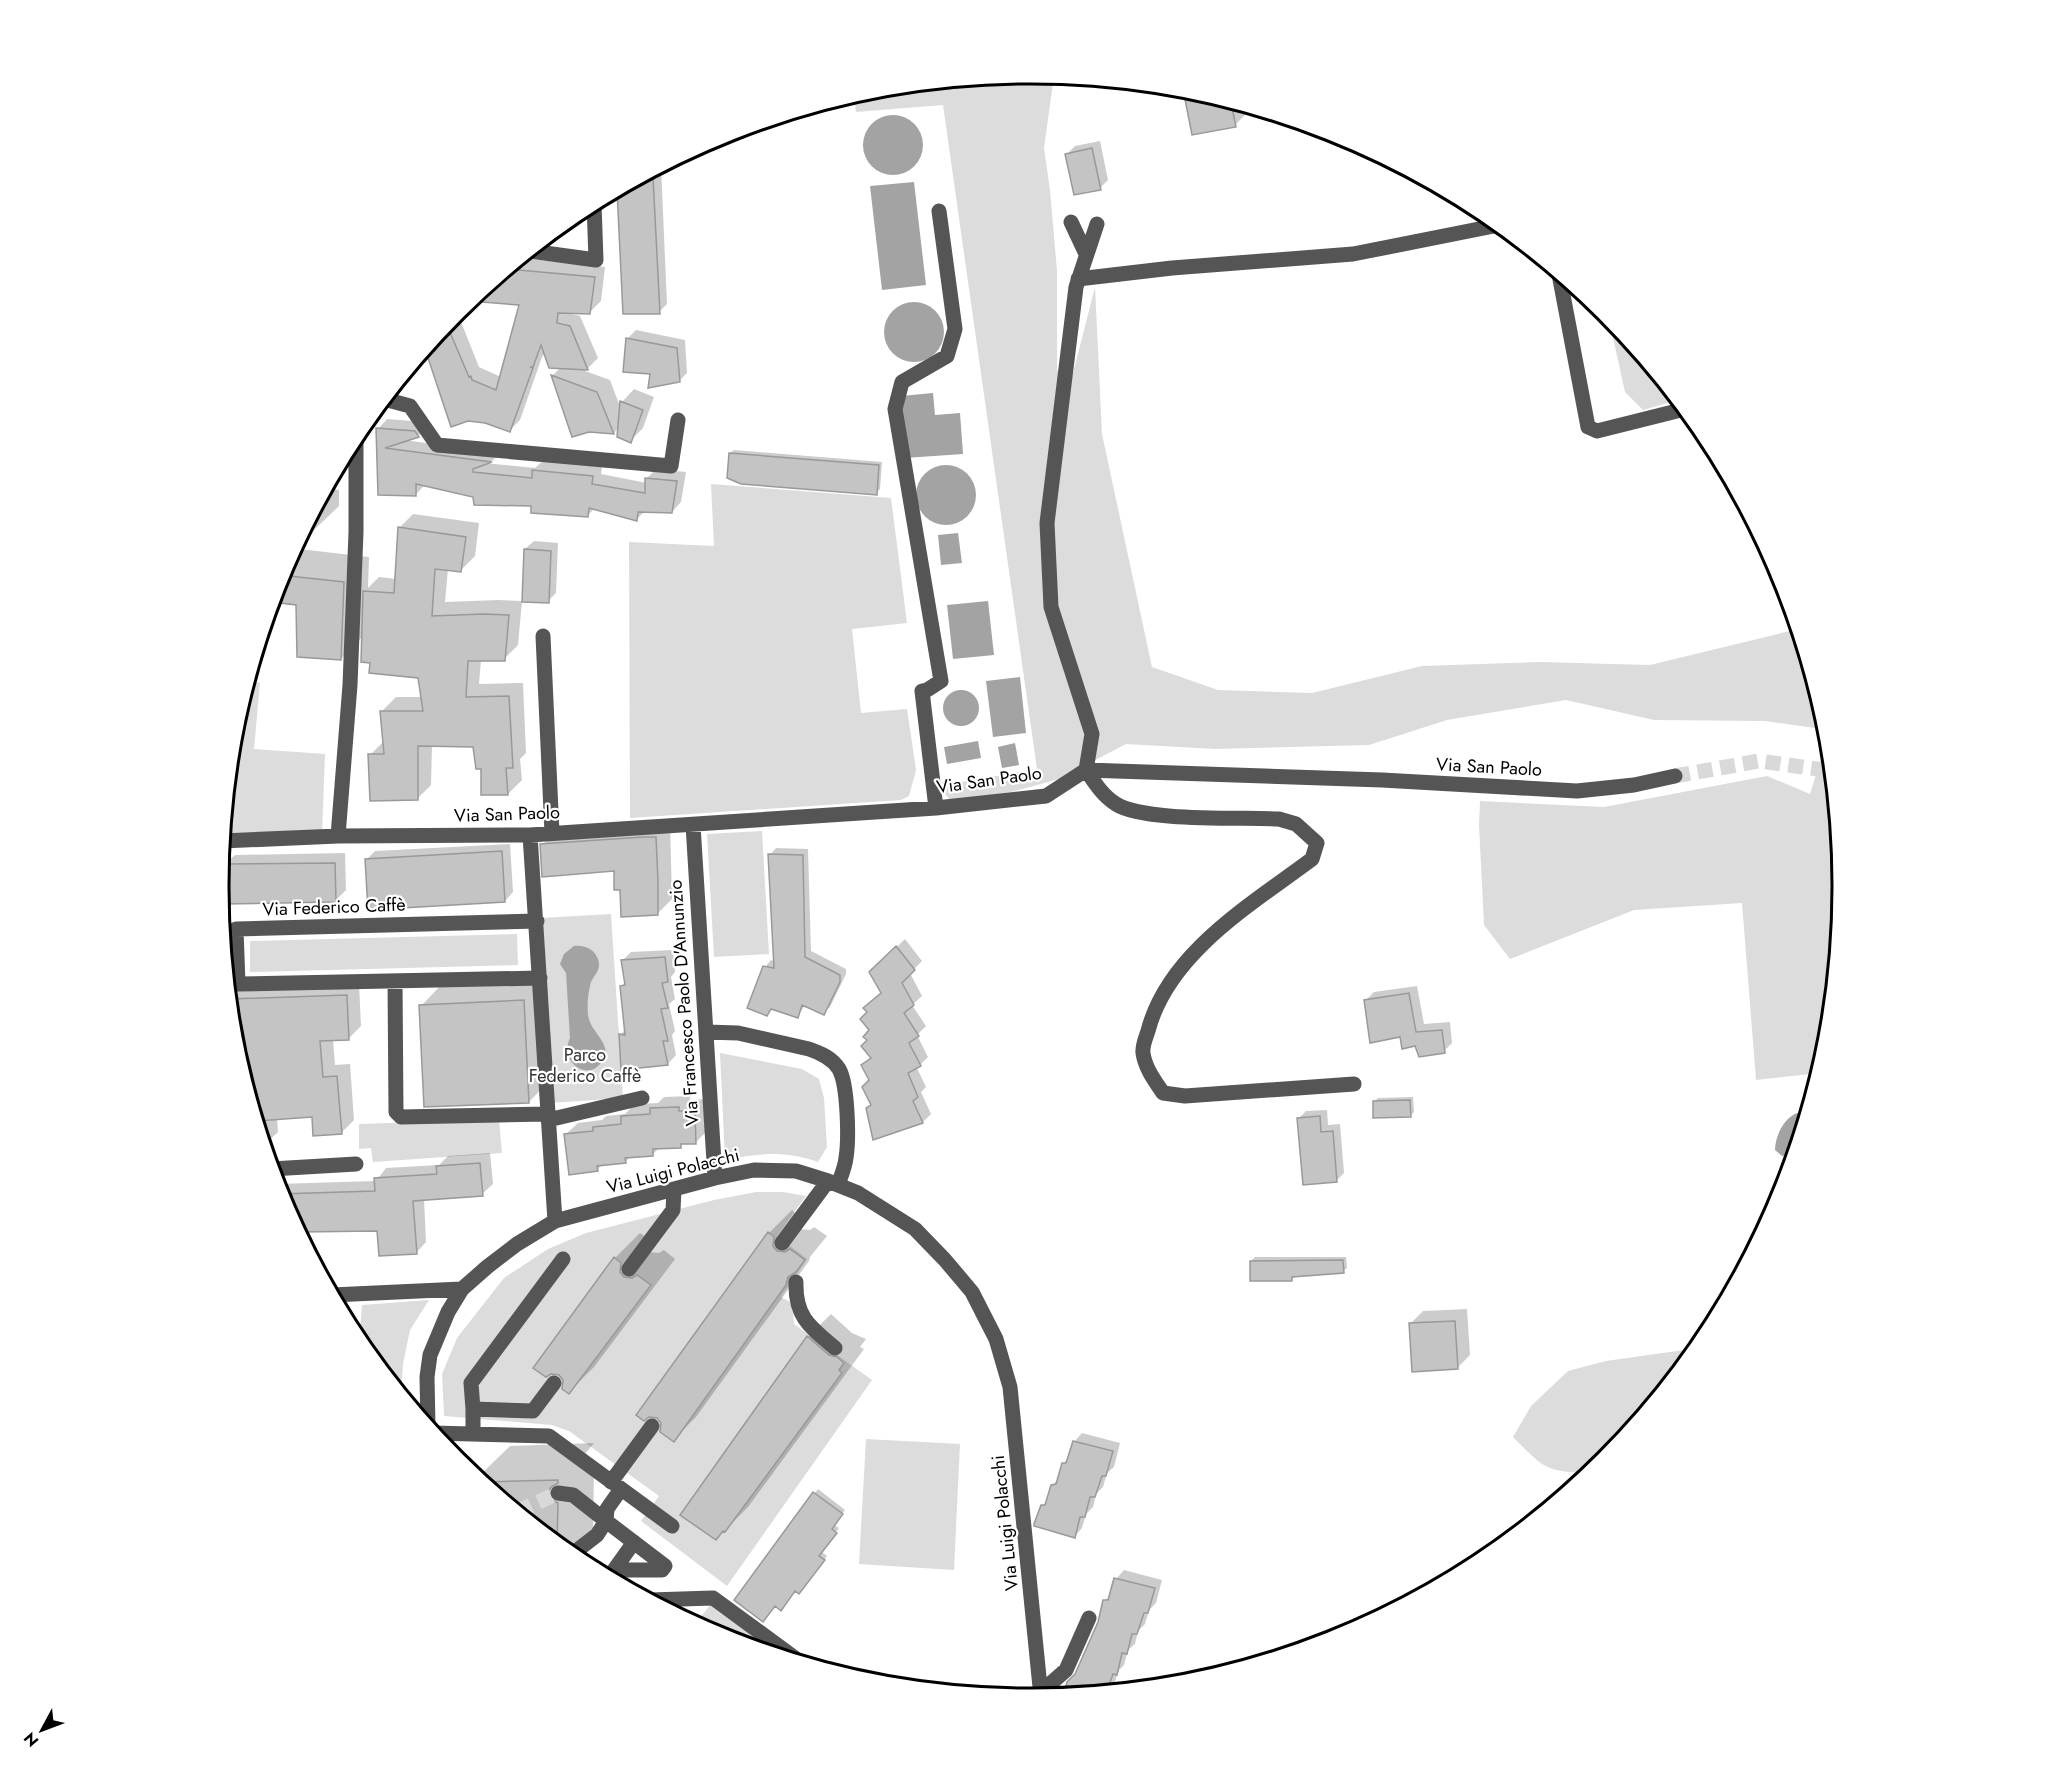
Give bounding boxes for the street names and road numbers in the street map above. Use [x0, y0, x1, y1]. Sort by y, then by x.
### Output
street label: Via San Paolo [1436, 751, 1543, 783]
street label: Via San Paolo [935, 760, 1043, 800]
street label: Via San Paolo [454, 799, 560, 829]
street label: Via Francesco Paolo D'Annunzio [662, 879, 706, 1127]
street label: Via Federico Caffè [262, 892, 406, 922]
street label: Via Luigi Polacchi [604, 1142, 742, 1200]
street label: Via Luigi Polacchi [985, 1454, 1025, 1592]

